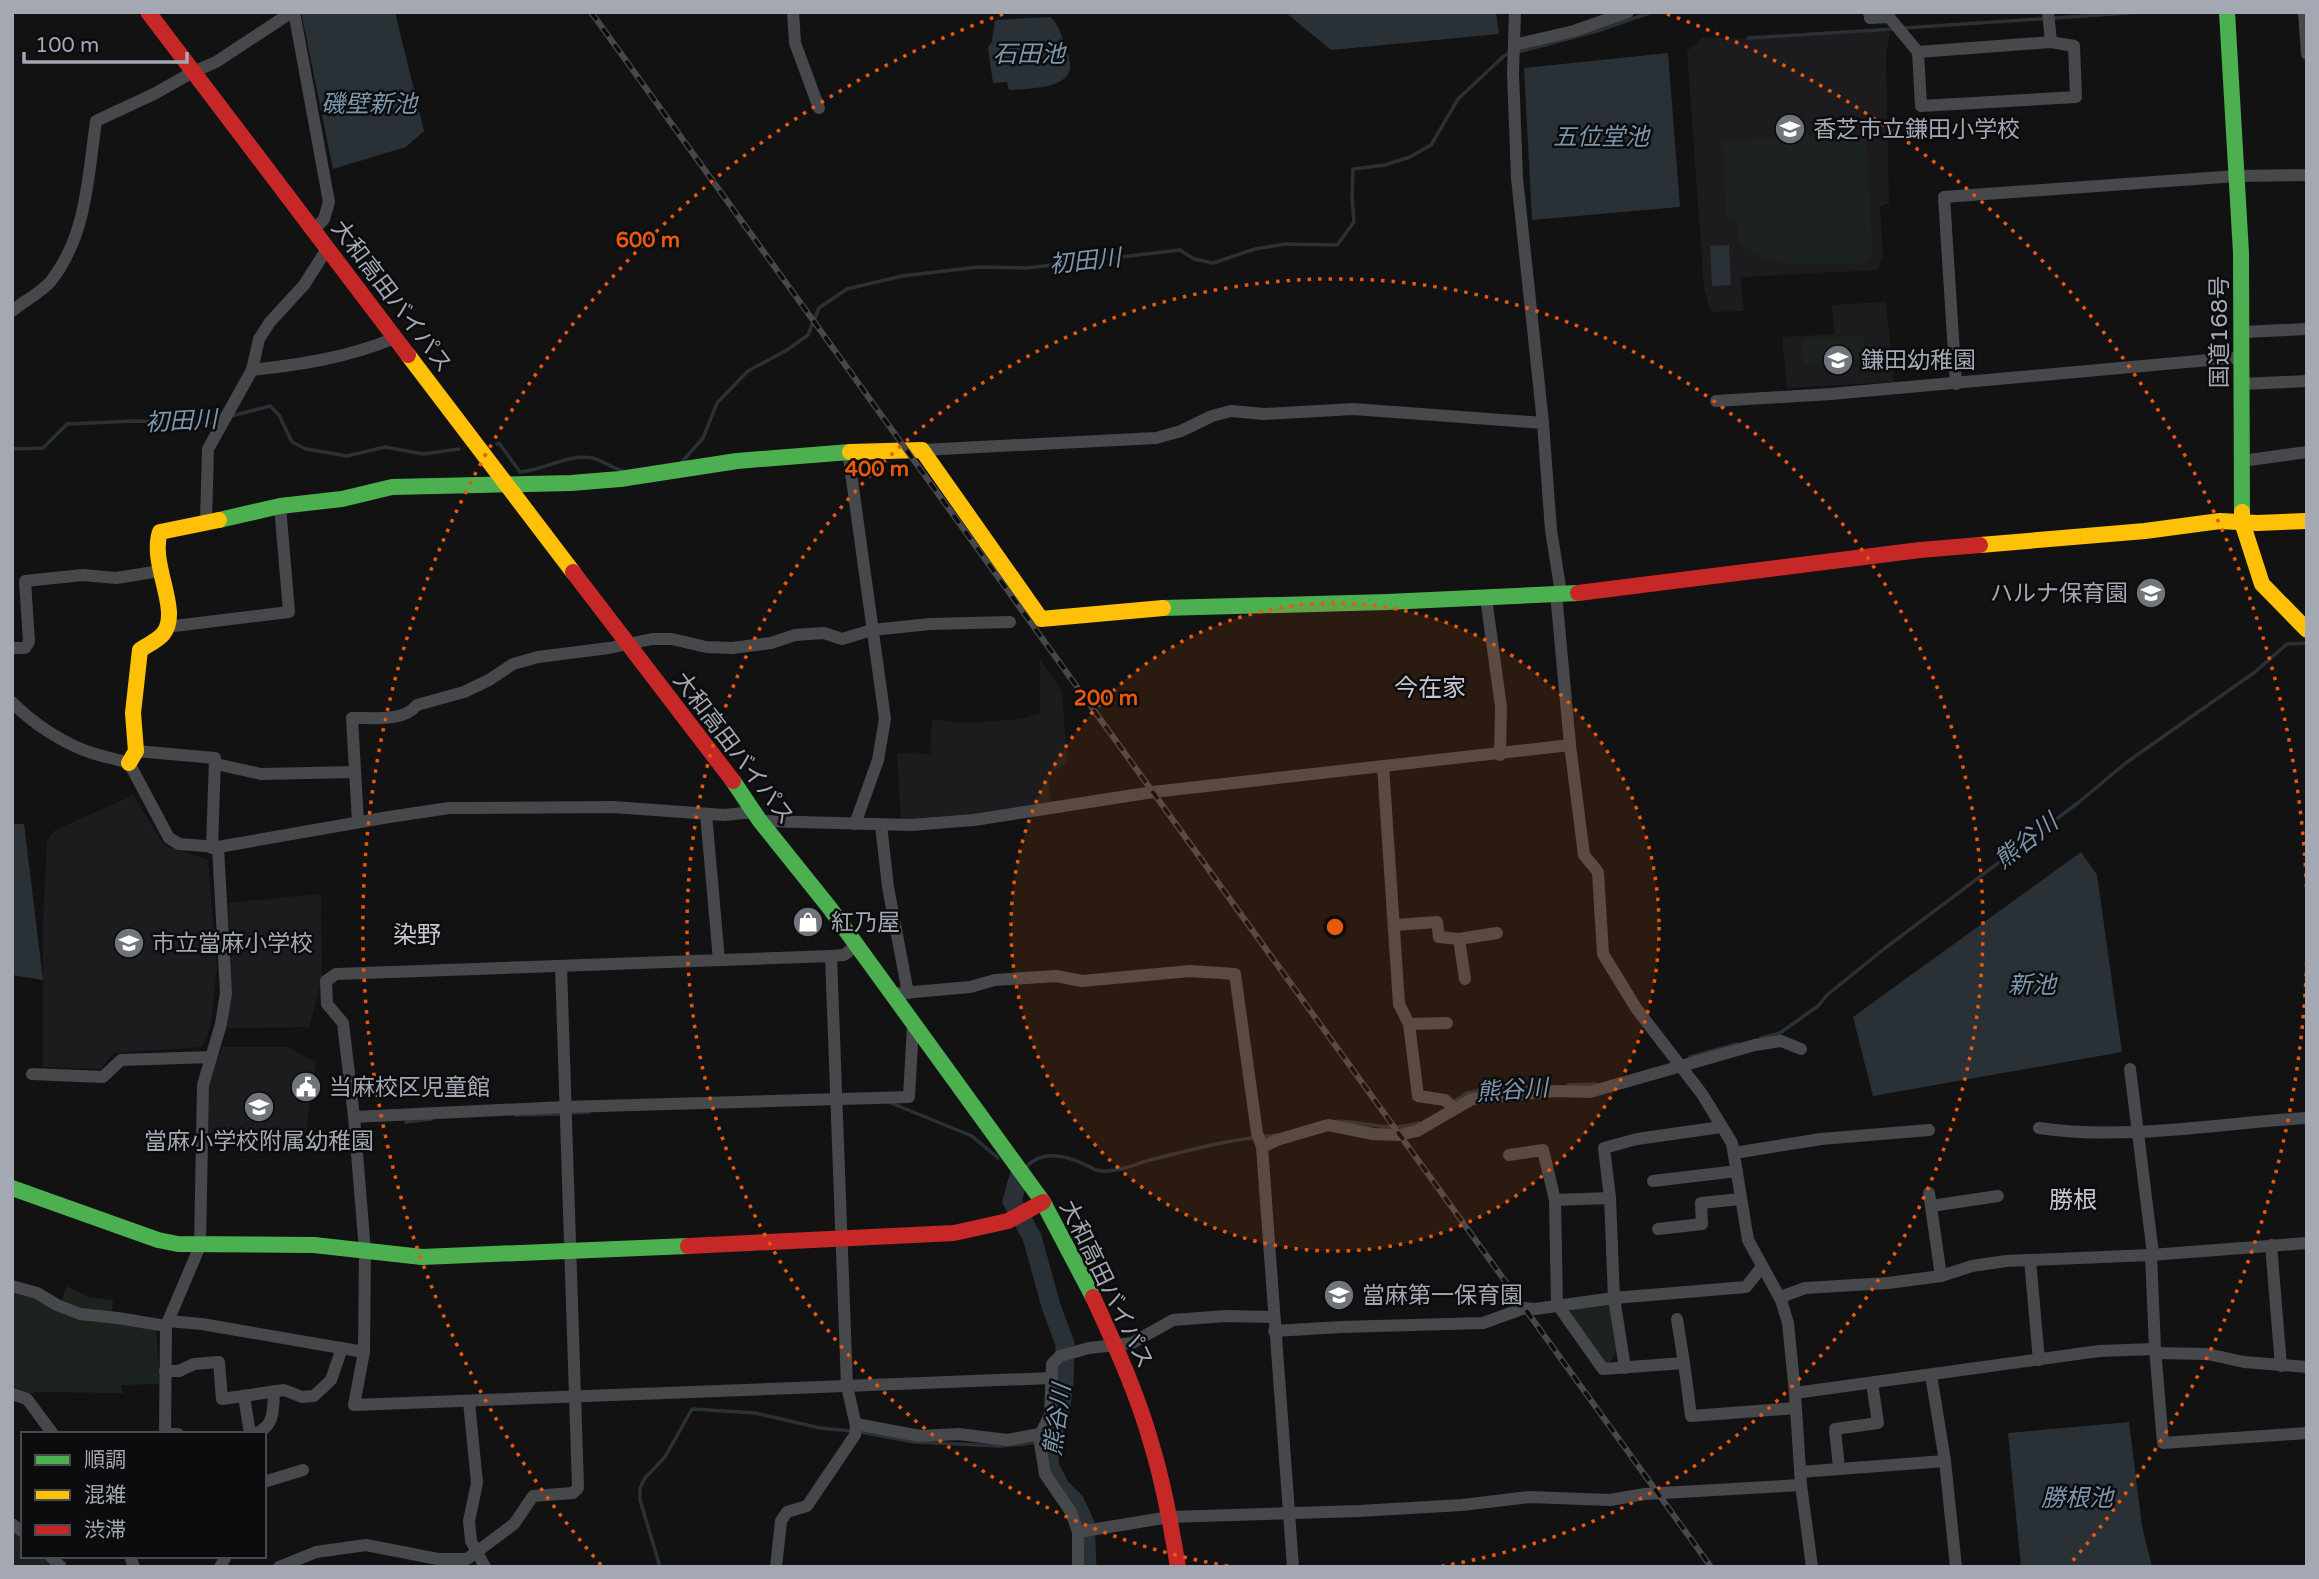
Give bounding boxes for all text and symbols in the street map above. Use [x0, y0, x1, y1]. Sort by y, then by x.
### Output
scale bar [24, 21, 187, 65]
text: 100 m [35, 33, 99, 58]
water label: 石田池 [993, 40, 1067, 69]
water label: 磯壁新池 [321, 90, 419, 119]
school or university icon: 香芝市立鎌田小学校 [1773, 112, 1807, 146]
place label: 香芝市立鎌田小学校 [1813, 116, 2020, 144]
water label: 五位堂池 [1553, 123, 1651, 152]
street label: 大和高田バイパス [325, 215, 458, 378]
text: 600 m [616, 228, 680, 253]
water label: 初田川 [1048, 243, 1125, 280]
street label: 国道168号 [2206, 276, 2234, 388]
school or university icon: 鎌田幼稚園 [1821, 343, 1855, 377]
place label: 鎌田幼稚園 [1861, 347, 1976, 375]
water label: 初田川 [144, 405, 221, 438]
text: 400 m [845, 457, 909, 482]
school or university icon: ハルナ保育園 [2134, 576, 2168, 610]
place label: ハルナ保育園 [1990, 580, 2128, 608]
street label: 大和高田バイパス [667, 667, 800, 830]
district label: 今在家 [1394, 674, 1466, 703]
text: 200 m [1074, 686, 1138, 711]
water label: 熊谷川 [1989, 806, 2066, 875]
shop icon: 紅乃屋 [791, 905, 825, 939]
place label: 紅乃屋 [831, 909, 900, 937]
centre of rings [1323, 915, 1347, 939]
district label: 染野 [393, 921, 441, 950]
school or university icon: 市立當麻小学校 [112, 926, 146, 960]
place label: 市立當麻小学校 [152, 930, 313, 958]
water label: 新池 [2008, 971, 2058, 1000]
public building icon: 当麻校区児童館 [289, 1070, 323, 1104]
water label: 熊谷川 [1475, 1073, 1552, 1107]
place label: 当麻校区児童館 [329, 1074, 490, 1102]
school or university icon: 當麻小学校附属幼稚園 [242, 1090, 276, 1124]
place label: 當麻小学校附属幼稚園 [144, 1128, 374, 1156]
district label: 勝根 [2049, 1186, 2097, 1215]
street label: 大和高田バイパス [1053, 1196, 1159, 1373]
school or university icon: 當麻第一保育園 [1322, 1278, 1356, 1312]
place label: 當麻第一保育園 [1362, 1282, 1523, 1310]
water label: 熊谷川 [1038, 1379, 1077, 1458]
legend [21, 1432, 266, 1558]
text: 順調 [84, 1448, 126, 1473]
text: 混雑 [84, 1483, 126, 1508]
water label: 勝根池 [2041, 1484, 2115, 1513]
text: 渋滞 [84, 1518, 126, 1543]

